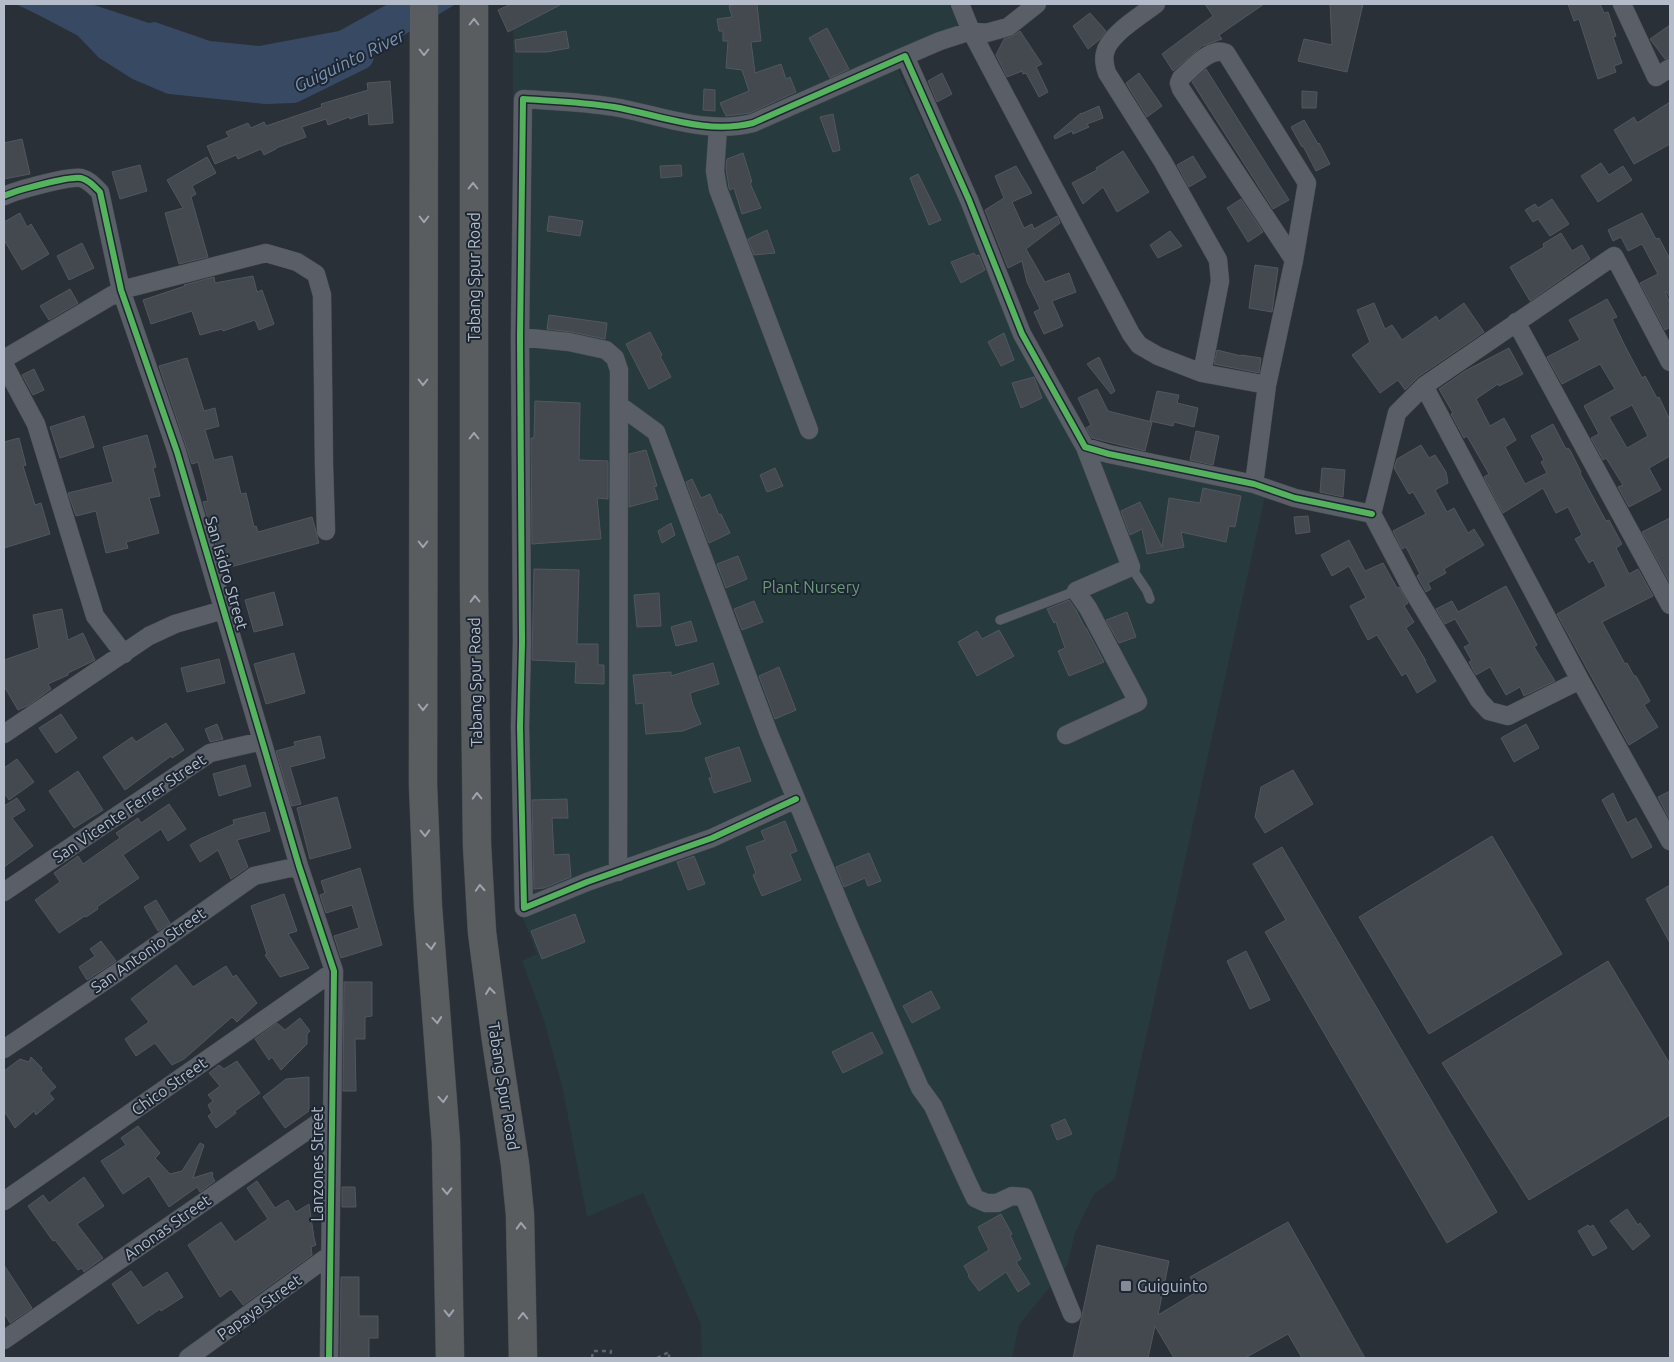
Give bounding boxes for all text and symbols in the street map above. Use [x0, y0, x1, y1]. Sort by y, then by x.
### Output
one-way arrow [469, 18, 479, 26]
water label: Guiguinto River [290, 24, 409, 95]
one-way arrow [419, 49, 429, 57]
one-way arrow [468, 182, 478, 190]
street label: Tabang Spur Road [465, 212, 483, 342]
one-way arrow [419, 216, 429, 223]
one-way arrow [418, 378, 428, 386]
one-way arrow [469, 432, 479, 440]
street label: San Isidro Street [202, 514, 252, 633]
one-way arrow [418, 540, 428, 548]
park label: Plant Nursery [762, 578, 860, 596]
one-way arrow [469, 594, 480, 602]
street label: Tabang Spur Road [465, 617, 485, 747]
one-way arrow [418, 703, 428, 711]
street label: San Vicente Ferrer Street [49, 750, 210, 866]
one-way arrow [472, 792, 482, 800]
one-way arrow [420, 830, 430, 838]
one-way arrow [474, 884, 485, 892]
street label: San Antonio Street [87, 903, 209, 996]
one-way arrow [425, 943, 436, 951]
one-way arrow [485, 987, 496, 995]
one-way arrow [432, 1017, 443, 1025]
street label: Tabang Spur Road [485, 1021, 523, 1151]
street label: Chico Street [128, 1053, 211, 1119]
one-way arrow [438, 1095, 449, 1103]
street label: Lanzones Street [308, 1106, 326, 1222]
one-way arrow [442, 1188, 452, 1195]
street label: Anonas Street [120, 1190, 214, 1263]
one-way arrow [515, 1222, 526, 1230]
street label: Papaya Street [213, 1270, 305, 1344]
place label: Guiguinto [1137, 1277, 1208, 1295]
marker: Guiguinto [1119, 1279, 1133, 1293]
one-way arrow [444, 1309, 455, 1317]
one-way arrow [518, 1312, 528, 1320]

